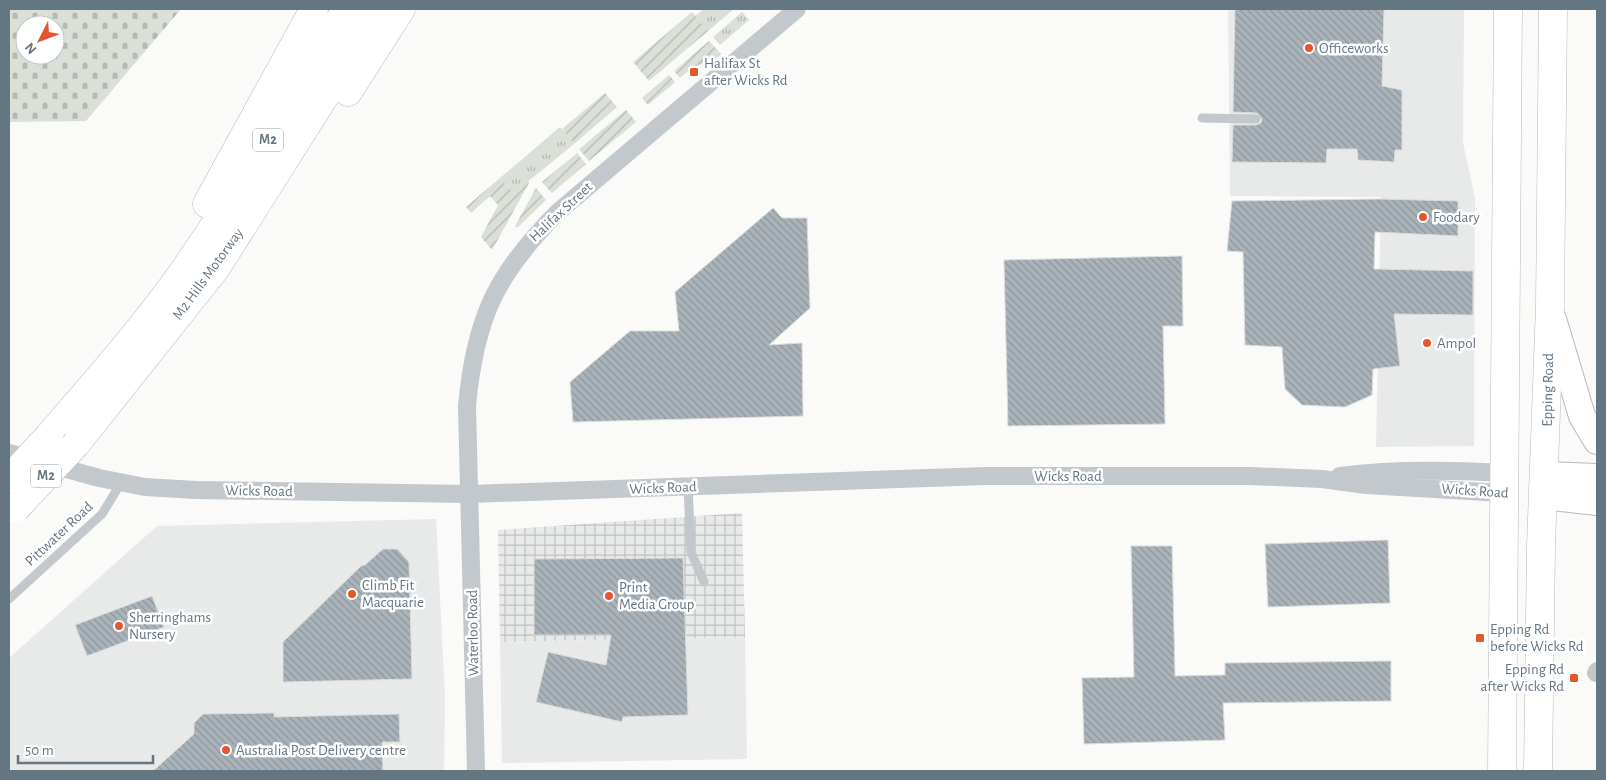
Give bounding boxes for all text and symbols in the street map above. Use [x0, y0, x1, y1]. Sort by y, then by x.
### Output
north arrow [15, 15, 65, 65]
text: N [23, 40, 40, 56]
place label: Officeworks [1319, 41, 1388, 56]
marker: Officeworks [1303, 42, 1315, 54]
place label: Halifax St after Wicks Rd [704, 56, 788, 88]
marker: Halifax St after Wicks Rd [688, 66, 700, 78]
road number: M2 [253, 128, 283, 152]
street label: Halifax Street [527, 179, 595, 245]
place label: Foodary [1433, 210, 1480, 225]
marker: Foodary [1417, 211, 1429, 223]
street label: M2 Hills Motorway [170, 225, 247, 323]
place label: Ampol [1437, 336, 1476, 351]
marker: Ampol [1421, 337, 1433, 349]
street label: Epping Road [1540, 353, 1556, 427]
road number: M2 [31, 464, 61, 488]
street label: Wicks Road [1034, 469, 1102, 484]
street label: Wicks Road [629, 479, 697, 497]
street label: Wicks Road [1441, 481, 1509, 501]
street label: Wicks Road [225, 483, 293, 499]
street label: Pittwater Road [22, 499, 96, 569]
place label: Climb Fit Macquarie [362, 578, 424, 610]
place label: Print Media Group [619, 580, 694, 612]
marker: Climb Fit Macquarie [346, 588, 358, 600]
street label: Waterloo Road [465, 589, 481, 676]
marker: Print Media Group [603, 590, 615, 602]
place label: Sherringhams Nursery [129, 610, 211, 642]
marker: Sherringhams Nursery [113, 620, 125, 632]
place label: Epping Rd before Wicks Rd [1490, 622, 1584, 654]
marker: Epping Rd before Wicks Rd [1474, 632, 1486, 644]
place label: Epping Rd after Wicks Rd [1481, 662, 1564, 694]
marker: Epping Rd after Wicks Rd [1568, 672, 1580, 684]
scale bar [18, 732, 152, 764]
text: 50 m [25, 743, 54, 758]
place label: Australia Post Delivery centre [236, 743, 406, 758]
marker: Australia Post Delivery centre [220, 744, 232, 756]

